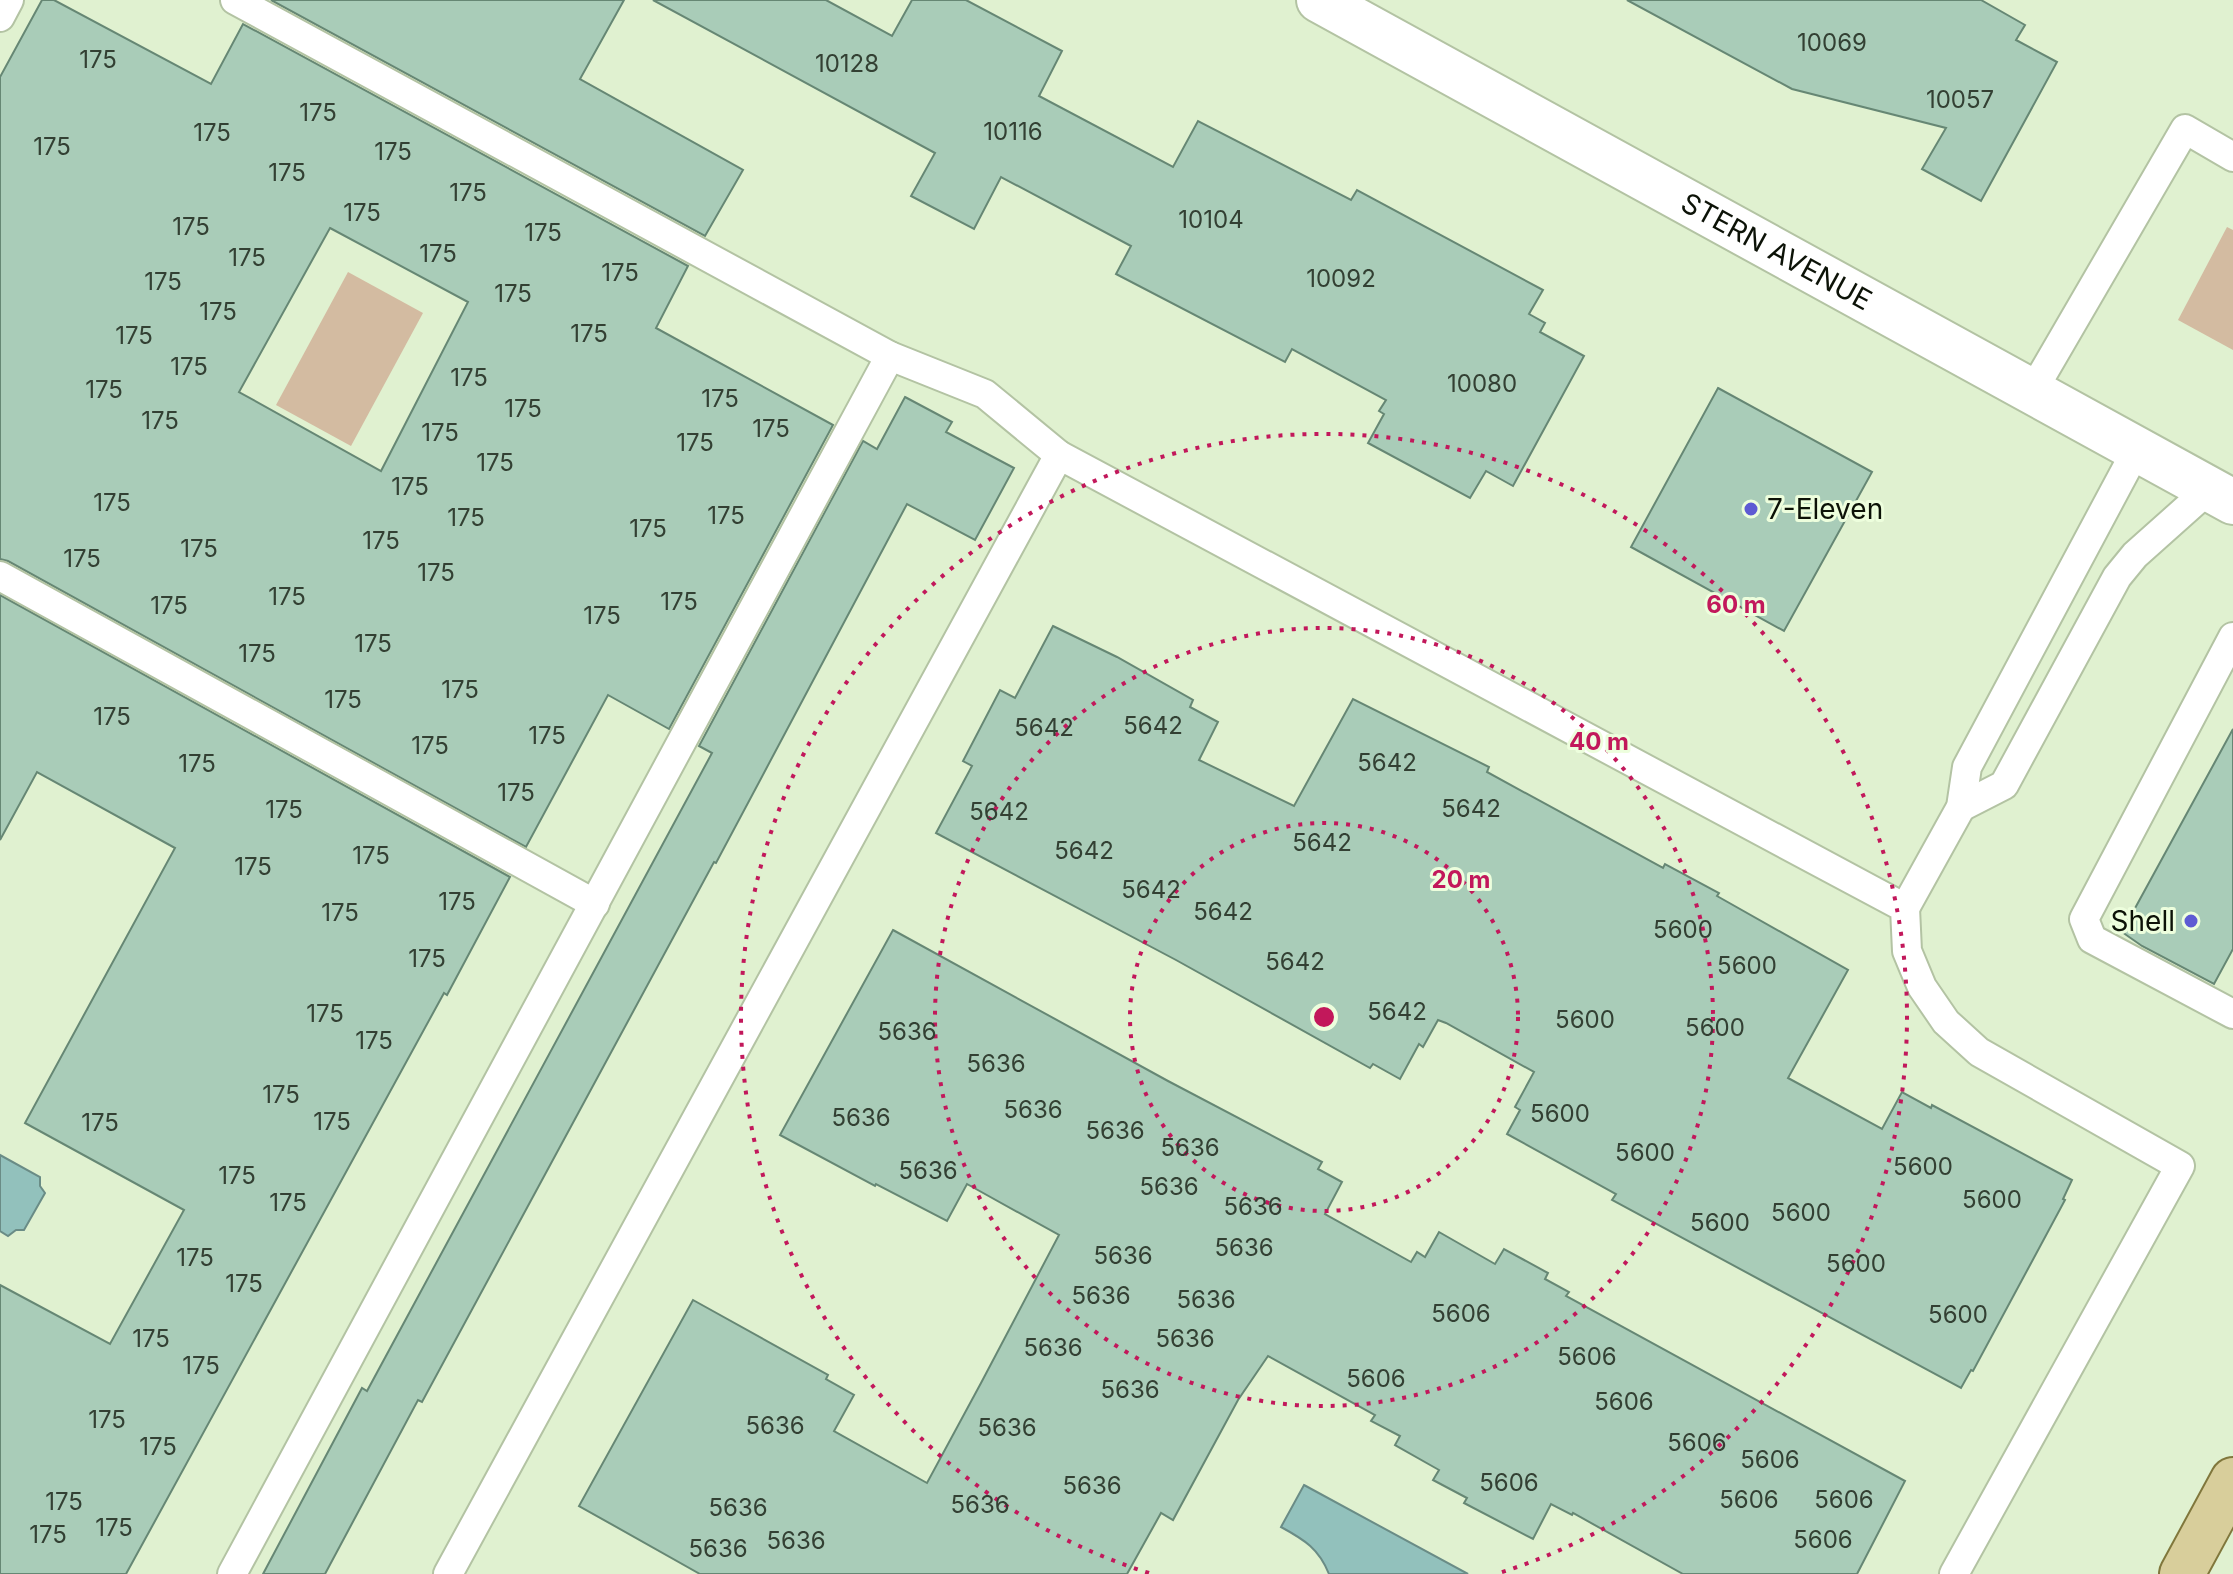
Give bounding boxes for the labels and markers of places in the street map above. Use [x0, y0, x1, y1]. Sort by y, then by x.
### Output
place label: 7-Eleven [1767, 492, 1883, 526]
marker: 7-Eleven [1742, 500, 1760, 518]
place label: Shell [2111, 904, 2175, 938]
marker: Shell [2182, 912, 2200, 930]
centre of rings [1310, 1003, 1338, 1031]

